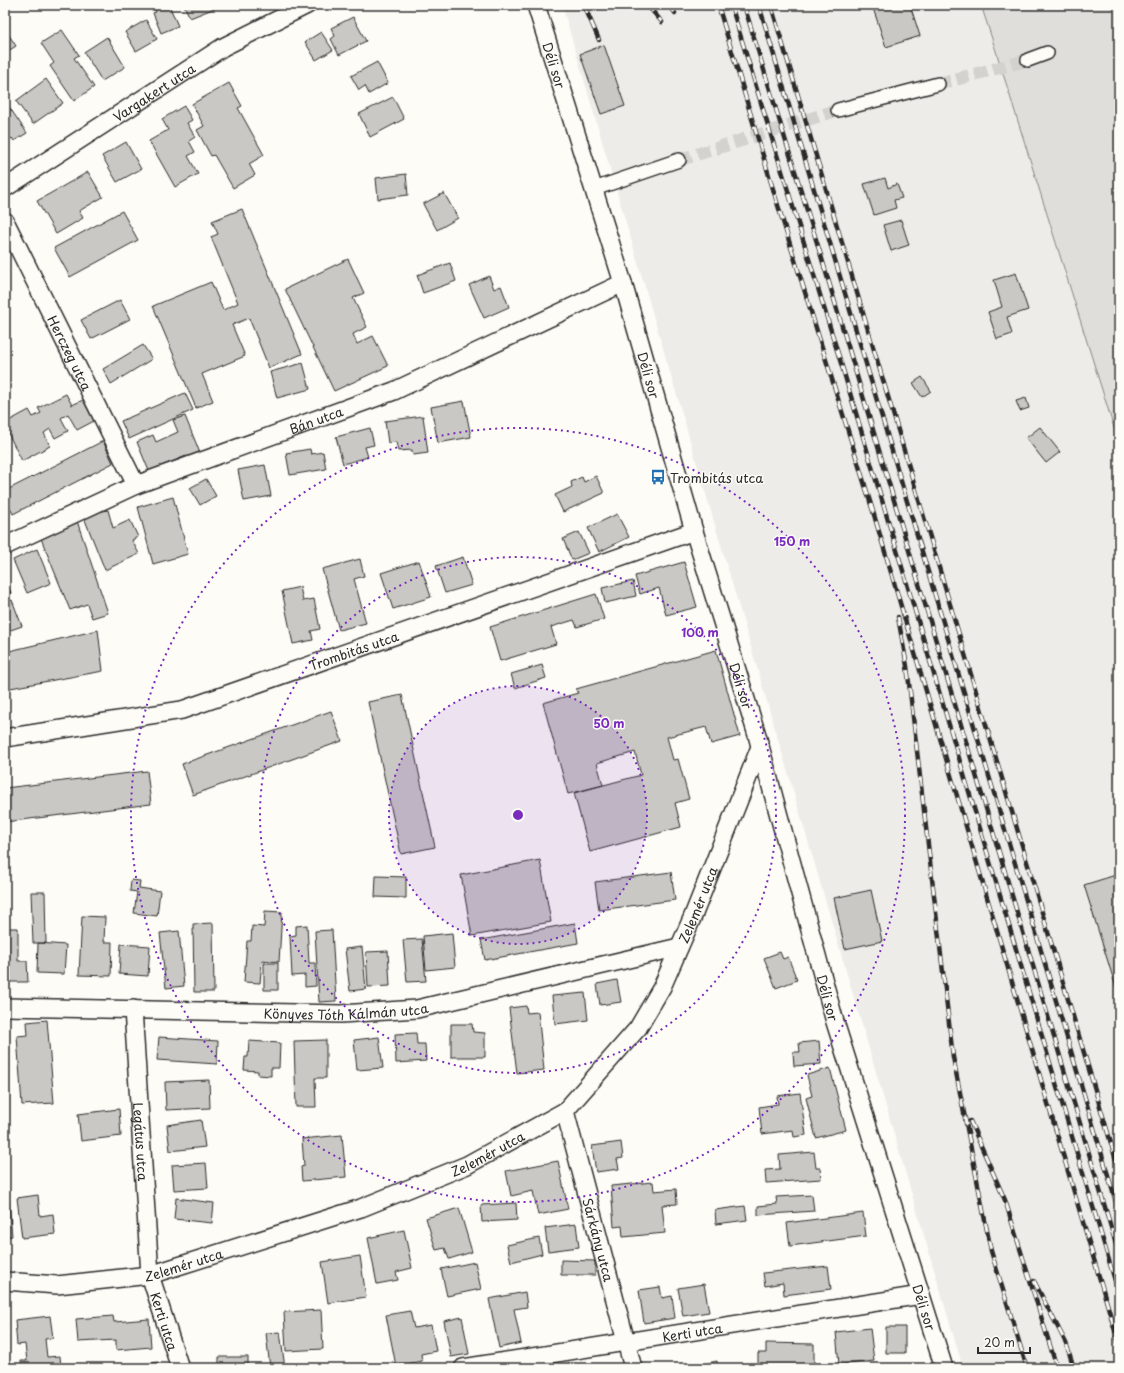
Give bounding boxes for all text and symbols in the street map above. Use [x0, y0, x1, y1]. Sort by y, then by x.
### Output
street label: Déli sor [539, 40, 571, 91]
street label: Vargakert utca [109, 58, 199, 126]
street label: Herczeg utca [44, 312, 97, 394]
street label: Déli sor [634, 350, 665, 401]
street label: Bán utca [286, 401, 346, 438]
bus stop icon: Trombitás utca [649, 468, 667, 486]
place label: Trombitás utca [670, 468, 764, 487]
text: 150 m [774, 532, 810, 550]
text: 100 m [681, 623, 719, 641]
street label: Trombitás utca [306, 625, 402, 674]
street label: Déli sor [726, 660, 758, 712]
text: 50 m [593, 714, 625, 732]
centre of rings [511, 808, 525, 822]
street label: Zelemér utca [673, 863, 722, 946]
street label: Déli sor [813, 972, 844, 1024]
street label: Könyves Tóth Kálmán utca [263, 997, 431, 1024]
street label: Legátus utca [129, 1102, 154, 1183]
street label: Zelemér utca [448, 1125, 528, 1180]
street label: Sárkány utca [579, 1196, 619, 1284]
street label: Zelemér utca [144, 1243, 226, 1285]
street label: Déli sor [909, 1282, 941, 1333]
street label: Kerti utca [147, 1289, 183, 1354]
street label: Kerti utca [661, 1317, 724, 1346]
scale bar [978, 1329, 1030, 1355]
text: 20 m [984, 1333, 1015, 1351]

